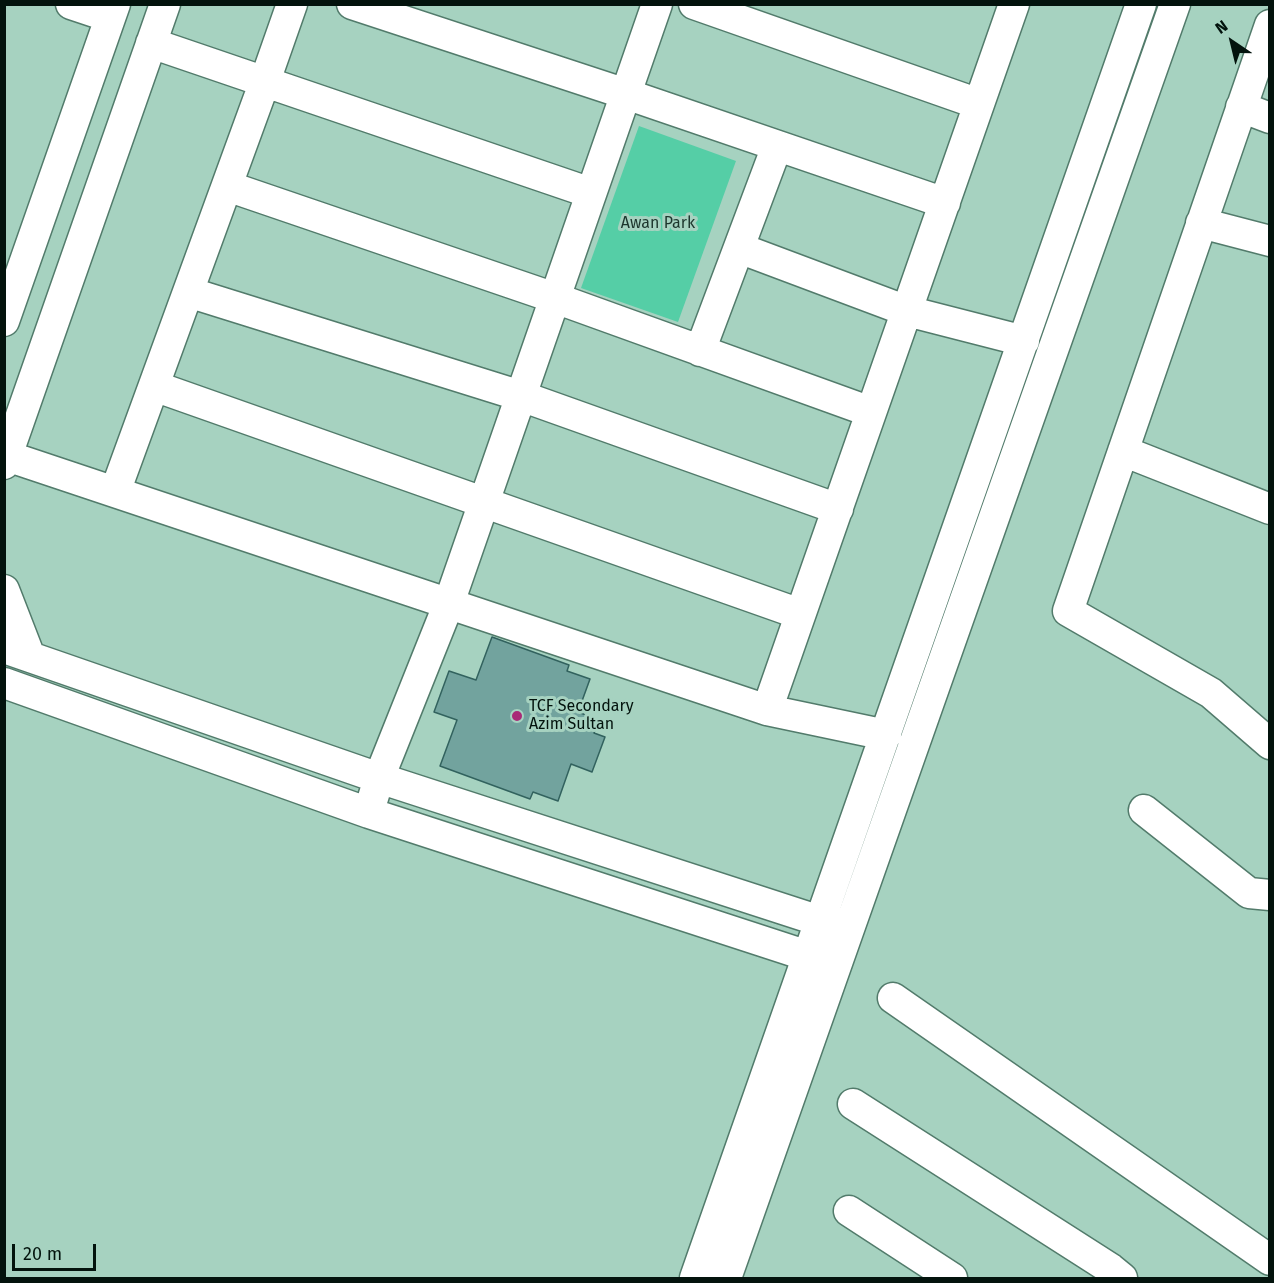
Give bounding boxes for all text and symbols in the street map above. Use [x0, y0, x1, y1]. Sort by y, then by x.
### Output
north arrow [1202, 12, 1262, 72]
text: N [1212, 16, 1231, 38]
park label: Awan Park [621, 214, 695, 234]
place label: TCF Secondary Azim Sultan [529, 697, 634, 735]
marker: TCF Secondary Azim Sultan [510, 709, 524, 723]
scale bar [15, 1232, 99, 1270]
text: 20 m [23, 1243, 62, 1265]

